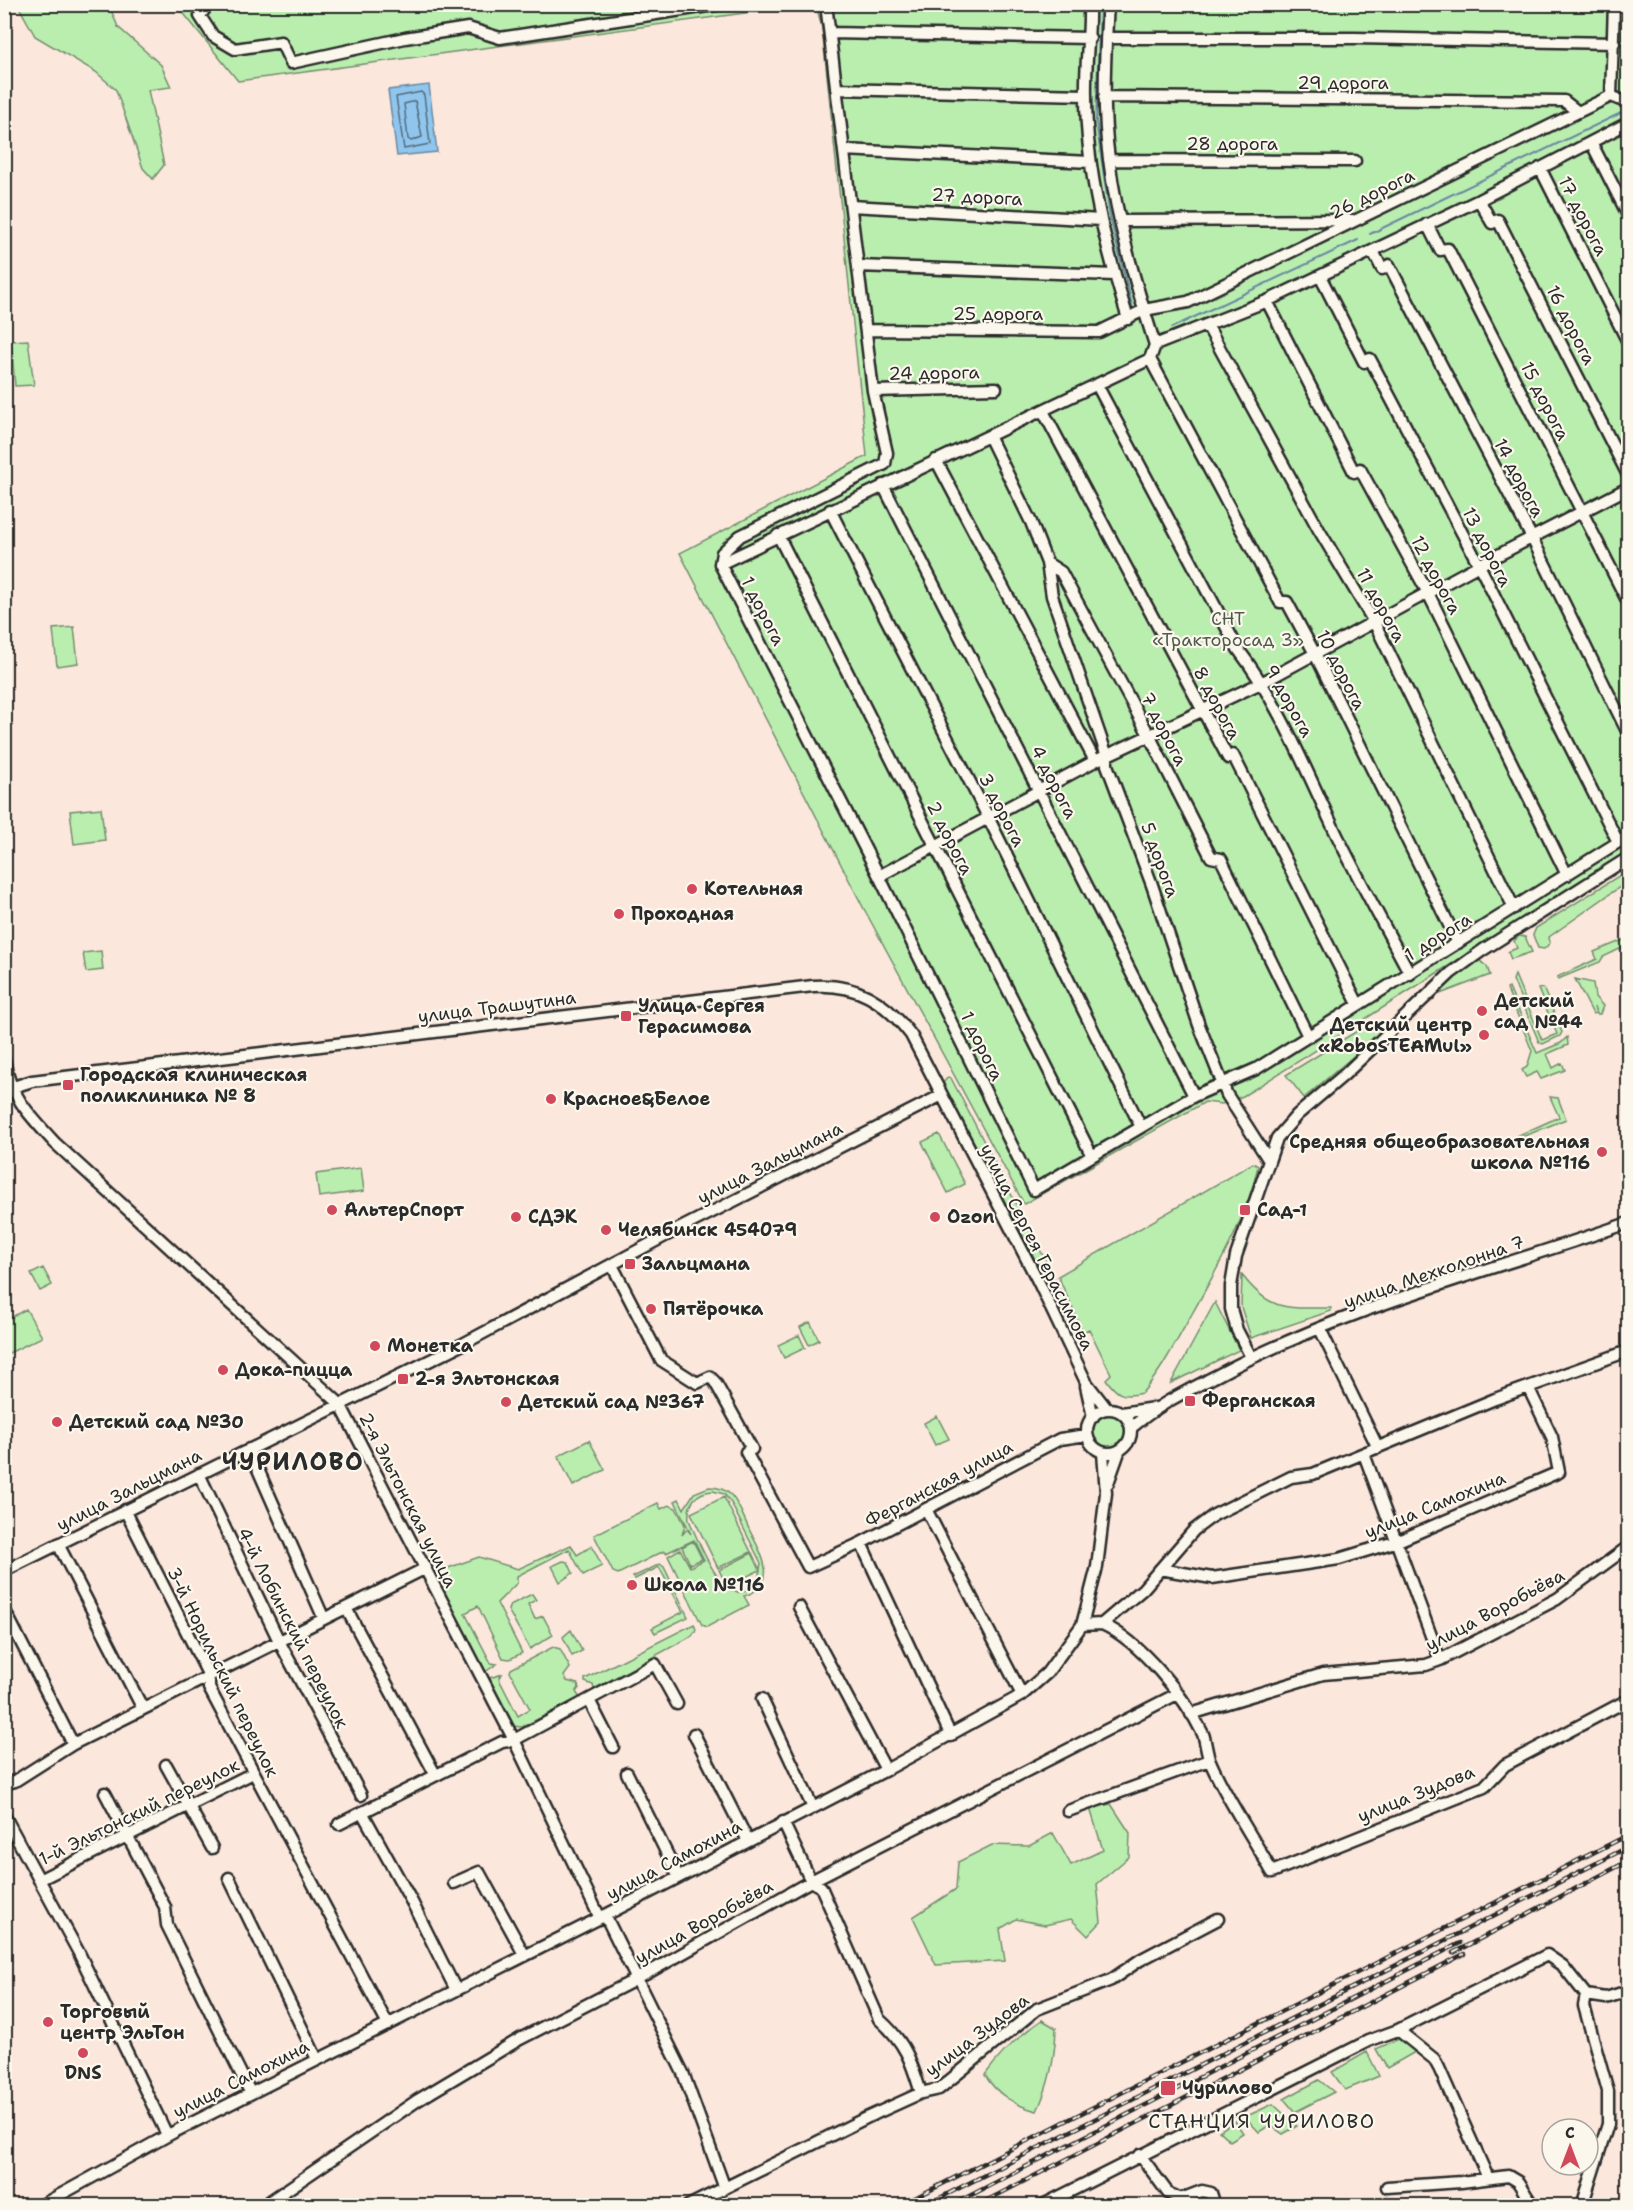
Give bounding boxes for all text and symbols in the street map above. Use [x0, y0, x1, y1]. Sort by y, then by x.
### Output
street label: 29 дорога [1297, 71, 1389, 95]
street label: 28 дорога [1186, 132, 1278, 156]
street label: 26 дорога [1326, 163, 1418, 225]
street label: 17 дорога [1553, 172, 1613, 260]
street label: 27 дорога [931, 183, 1023, 211]
street label: 16 дорога [1541, 281, 1601, 369]
street label: 25 дорога [953, 302, 1043, 326]
street label: 15 дорога [1515, 358, 1575, 444]
street label: 24 дорога [888, 360, 980, 386]
street label: 14 дорога [1488, 434, 1550, 522]
street label: 13 дорога [1457, 503, 1517, 591]
street label: 12 дорога [1405, 531, 1467, 619]
street label: 11 дорога [1351, 564, 1411, 646]
street label: 1 дорога [735, 572, 791, 650]
park label: СНТ «Тракторосад 3» [1152, 607, 1304, 652]
street label: 10 дорога [1311, 626, 1371, 714]
street label: 9 дорога [1259, 660, 1319, 742]
street label: 8 дорога [1188, 662, 1246, 744]
street label: 7 дорога [1135, 688, 1193, 770]
street label: 4 дорога [1025, 741, 1083, 823]
street label: 3 дорога [973, 769, 1031, 851]
street label: 2 дорога [921, 797, 979, 879]
street label: 5 дорога [1135, 819, 1185, 901]
place label: Котельная [704, 877, 803, 901]
marker: Котельная [685, 882, 699, 896]
place label: Проходная [631, 902, 734, 926]
marker: Проходная [612, 907, 626, 921]
street label: 1 дорога [1400, 907, 1476, 967]
street label: улица Трашутина [417, 985, 577, 1029]
place label: Детский сад №44 [1494, 989, 1583, 1034]
place label: Улица Сергея Герасимова [638, 994, 765, 1039]
marker: Детский сад №44 [1475, 1004, 1489, 1018]
street label: 1 дорога [955, 1007, 1009, 1085]
marker: Улица Сергея Герасимова [619, 1009, 633, 1023]
place label: Детский центр «RoboSTEAMul» [1318, 1013, 1472, 1058]
marker: Детский центр «RoboSTEAMul» [1477, 1028, 1491, 1042]
place label: Городская клиническая поликлиника № 8 [80, 1063, 307, 1108]
marker: Городская клиническая поликлиника № 8 [61, 1078, 75, 1092]
place label: Красное&Белое [563, 1087, 710, 1111]
marker: Красное&Белое [544, 1092, 558, 1106]
street label: улица Зальцмана [693, 1116, 847, 1210]
place label: Средняя общеобразовательная школа №116 [1289, 1130, 1590, 1175]
street label: улица Сергея Герасимова [974, 1140, 1100, 1354]
marker: Средняя общеобразовательная школа №116 [1595, 1145, 1609, 1159]
place label: АльтерСпорт [344, 1198, 464, 1222]
place label: Сад-1 [1257, 1198, 1307, 1222]
marker: АльтерСпорт [325, 1203, 339, 1217]
marker: Сад-1 [1238, 1203, 1252, 1217]
place label: СДЭК [528, 1205, 578, 1229]
place label: Ozon [947, 1205, 994, 1229]
marker: СДЭК [509, 1210, 523, 1224]
marker: Ozon [928, 1210, 942, 1224]
place label: Челябинск 454079 [618, 1218, 797, 1242]
marker: Челябинск 454079 [599, 1223, 613, 1237]
street label: улица Мехколонна 7 [1341, 1230, 1527, 1314]
place label: Зальцмана [642, 1252, 750, 1276]
marker: Зальцмана [623, 1257, 637, 1271]
place label: Пятёрочка [663, 1297, 764, 1321]
marker: Пятёрочка [644, 1302, 658, 1316]
place label: Монетка [387, 1334, 474, 1358]
marker: Монетка [368, 1339, 382, 1353]
place label: Дока-пицца [235, 1358, 353, 1382]
marker: Дока-пицца [216, 1363, 230, 1377]
place label: 2-я Эльтонская [415, 1367, 560, 1391]
marker: 2-я Эльтонская [396, 1372, 410, 1386]
place label: Ферганская [1202, 1389, 1316, 1413]
place label: Детский сад №367 [518, 1390, 705, 1414]
marker: Ферганская [1183, 1394, 1197, 1408]
marker: Детский сад №367 [499, 1395, 513, 1409]
street label: 2-я Эльтонская улица [353, 1408, 463, 1592]
place label: Детский сад №30 [69, 1410, 244, 1434]
marker: Детский сад №30 [50, 1415, 64, 1429]
street label: Ферганская улица [861, 1435, 1017, 1533]
street label: улица Зальцмана [52, 1443, 206, 1537]
district label: ЧУРИЛОВО [222, 1446, 364, 1478]
street label: улица Самохина [1361, 1466, 1509, 1544]
street label: 4-й Лобинский переулок [232, 1523, 354, 1733]
street label: 3-й Норильский переулок [162, 1563, 285, 1782]
street label: улица Воробьёва [1421, 1563, 1569, 1657]
place label: Школа №116 [644, 1573, 764, 1597]
marker: Школа №116 [625, 1578, 639, 1592]
street label: 1-й Эльтонский переулок [35, 1753, 244, 1871]
street label: улица Зудова [1354, 1760, 1478, 1828]
street label: улица Самохина [602, 1814, 746, 1906]
street label: улица Воробьёва [631, 1874, 777, 1970]
street label: улица Зудова [920, 1988, 1034, 2082]
place label: Торговый центр ЭльТон [60, 2000, 185, 2045]
marker: Торговый центр ЭльТон [41, 2015, 55, 2029]
street label: улица Самохина [169, 2034, 313, 2124]
marker: DNS [76, 2046, 90, 2060]
place label: DNS [65, 2061, 101, 2085]
place label: Чурилово [1182, 2076, 1273, 2100]
marker: Чурилово [1159, 2079, 1177, 2097]
district label: СТАНЦИЯ ЧУРИЛОВО [1148, 2108, 1376, 2134]
north arrow [1540, 2117, 1600, 2177]
text: С [1565, 2122, 1575, 2143]

